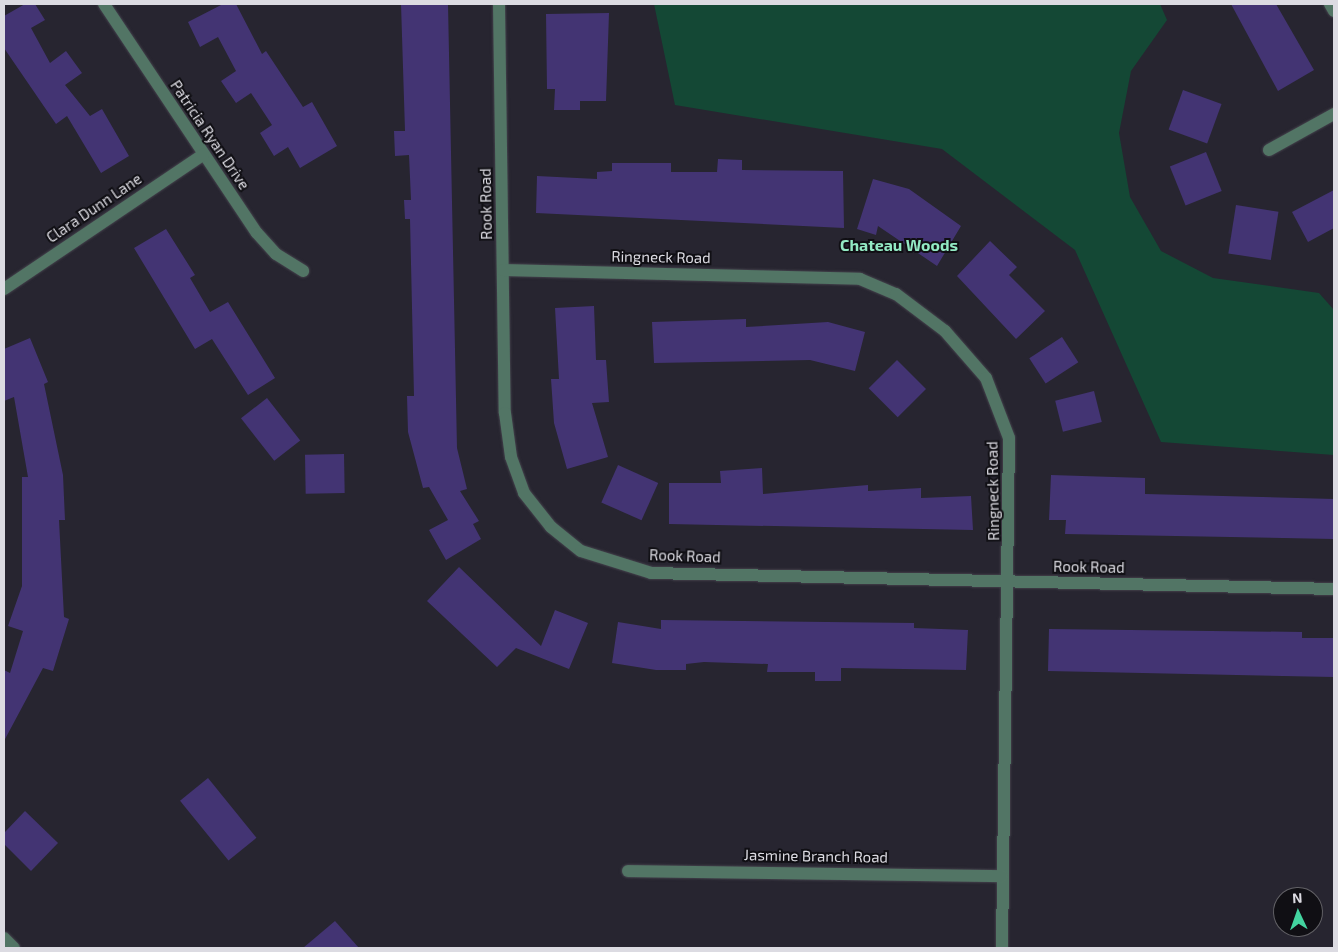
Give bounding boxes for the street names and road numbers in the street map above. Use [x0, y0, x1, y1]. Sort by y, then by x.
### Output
street label: Patricia Ryan Drive [167, 77, 253, 193]
street label: Rook Road [476, 168, 496, 240]
street label: Clara Dunn Lane [43, 170, 145, 246]
street label: Ringneck Road [611, 247, 711, 267]
street label: Ringneck Road [983, 441, 1003, 541]
street label: Rook Road [649, 546, 721, 566]
street label: Rook Road [1053, 557, 1125, 577]
street label: Jasmine Branch Road [744, 846, 888, 866]

